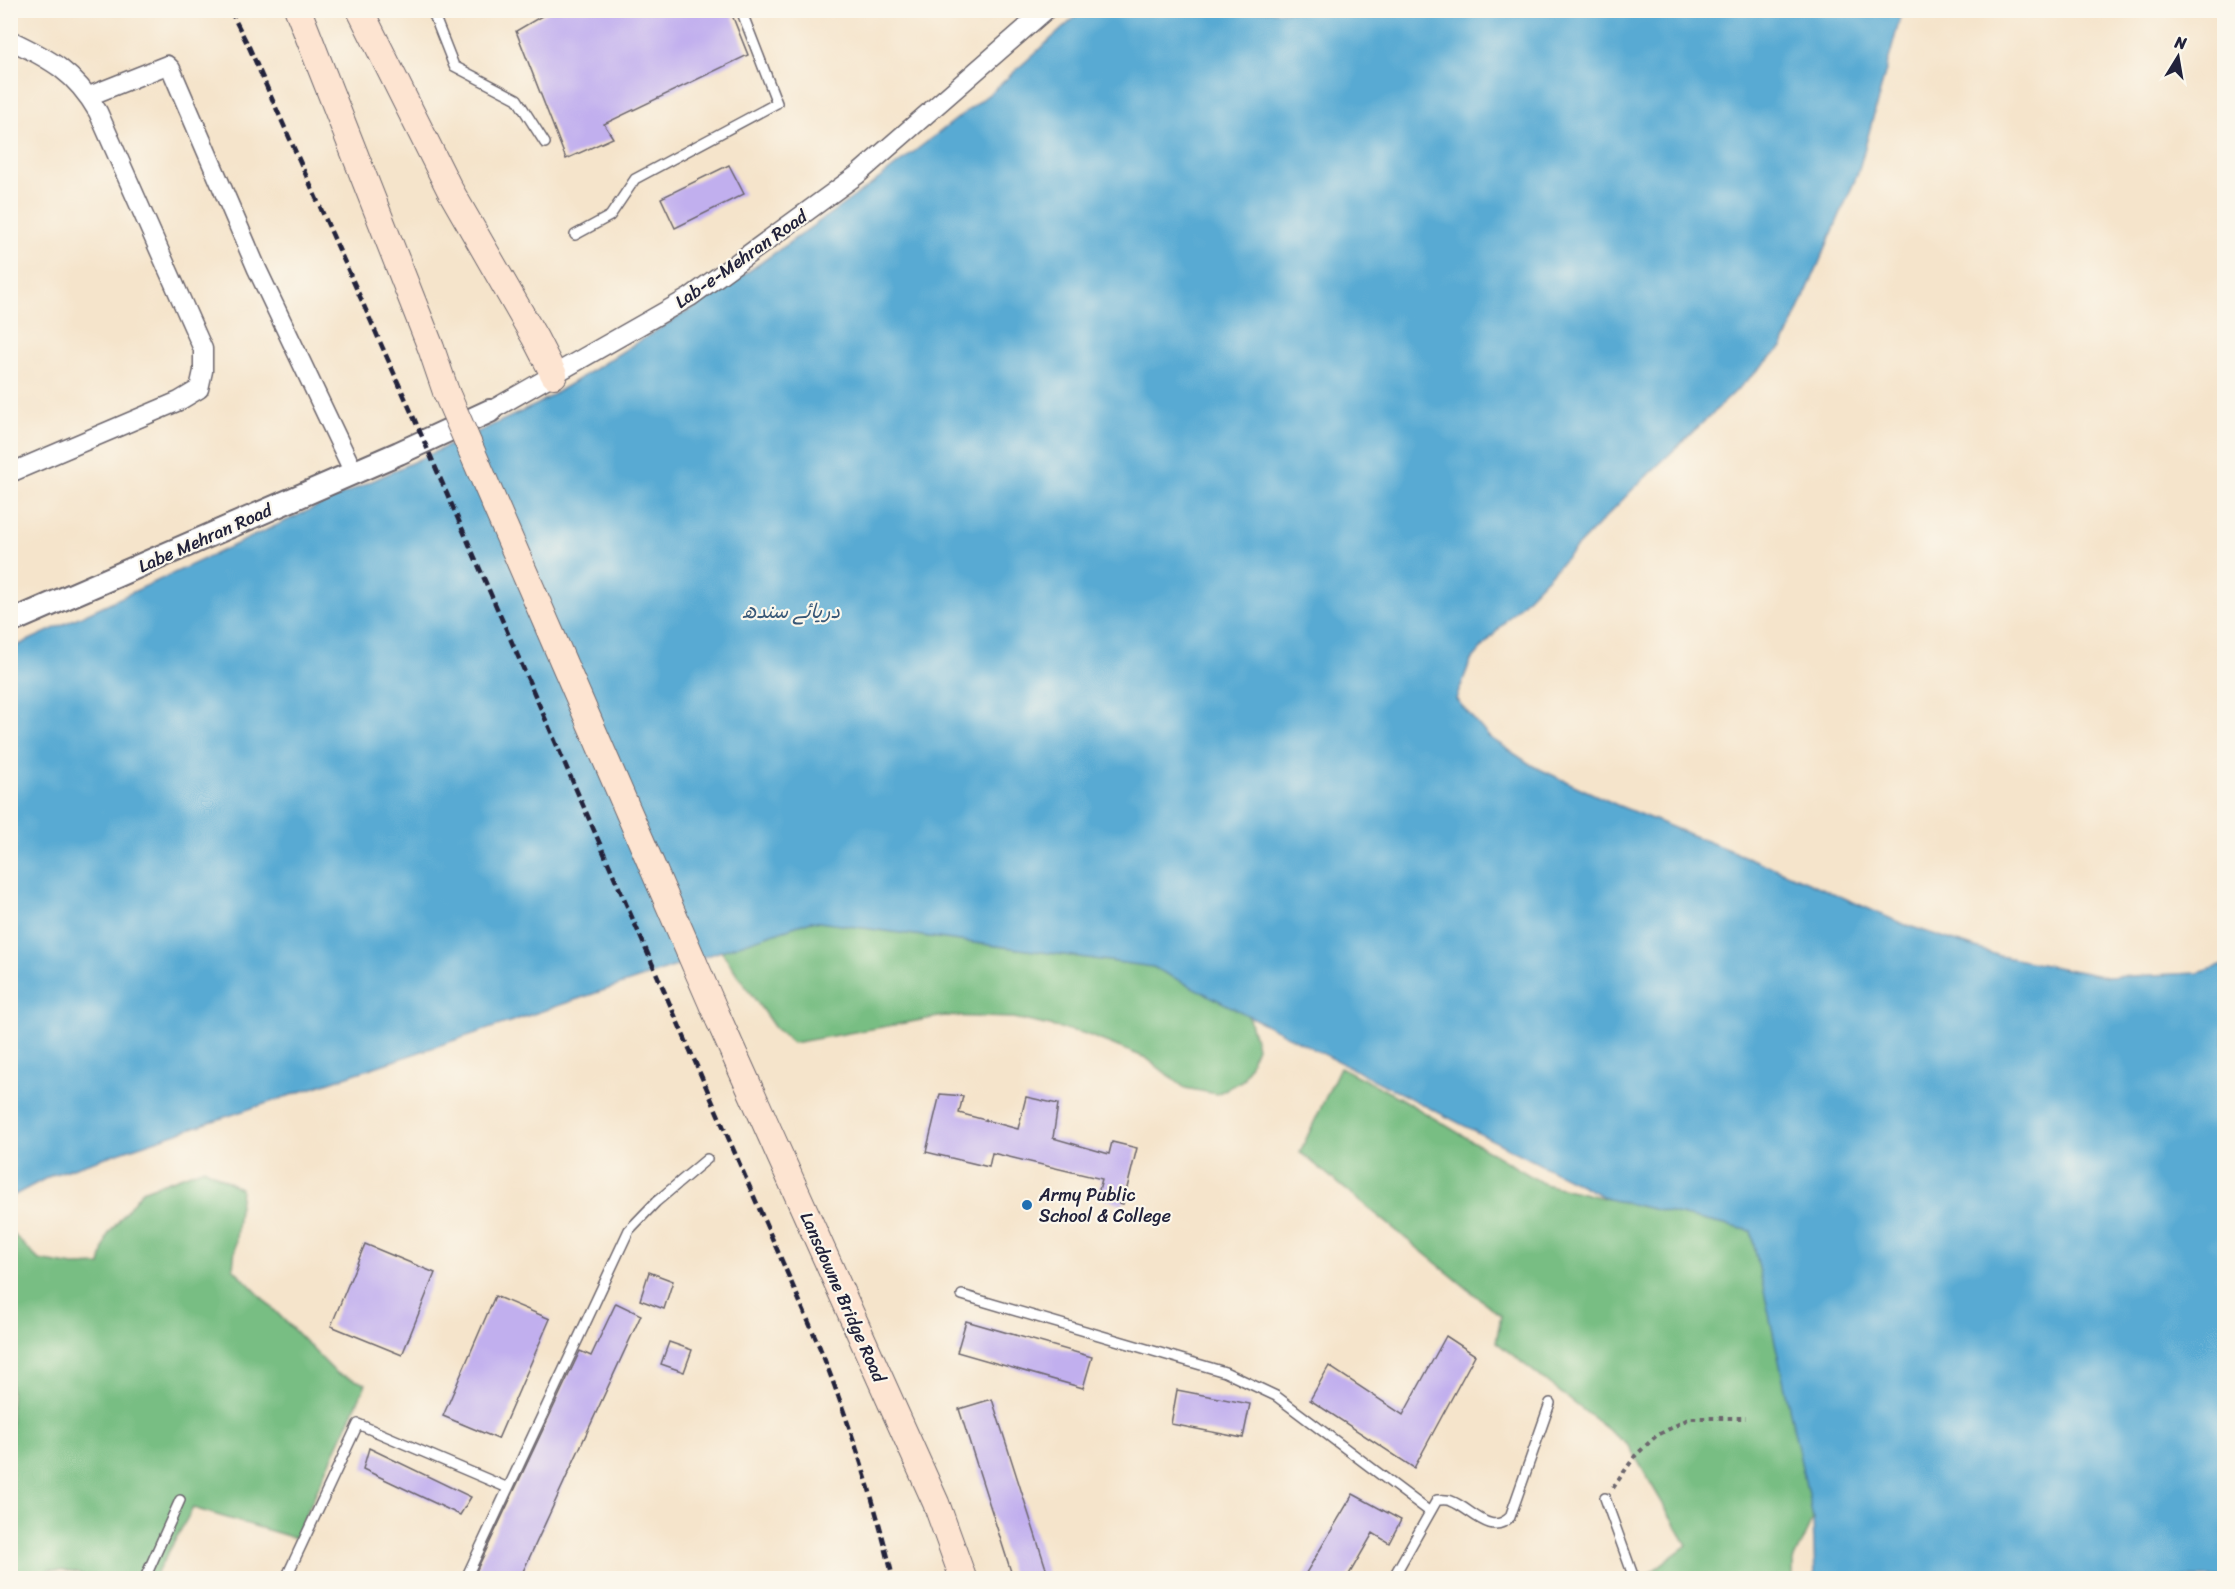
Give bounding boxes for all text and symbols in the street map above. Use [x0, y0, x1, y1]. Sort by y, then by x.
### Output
north arrow [2148, 27, 2208, 87]
text: N [2172, 27, 2190, 58]
street label: Lab-e-Mehran Road [668, 200, 815, 317]
street label: Labe Mehran Road [133, 493, 279, 582]
water label: دریائے سندھ [742, 594, 841, 629]
place label: Army Public School & College [1038, 1179, 1171, 1232]
marker: Army Public School & College [1020, 1198, 1034, 1212]
street label: Lansdowne Bridge Road [791, 1206, 896, 1389]

